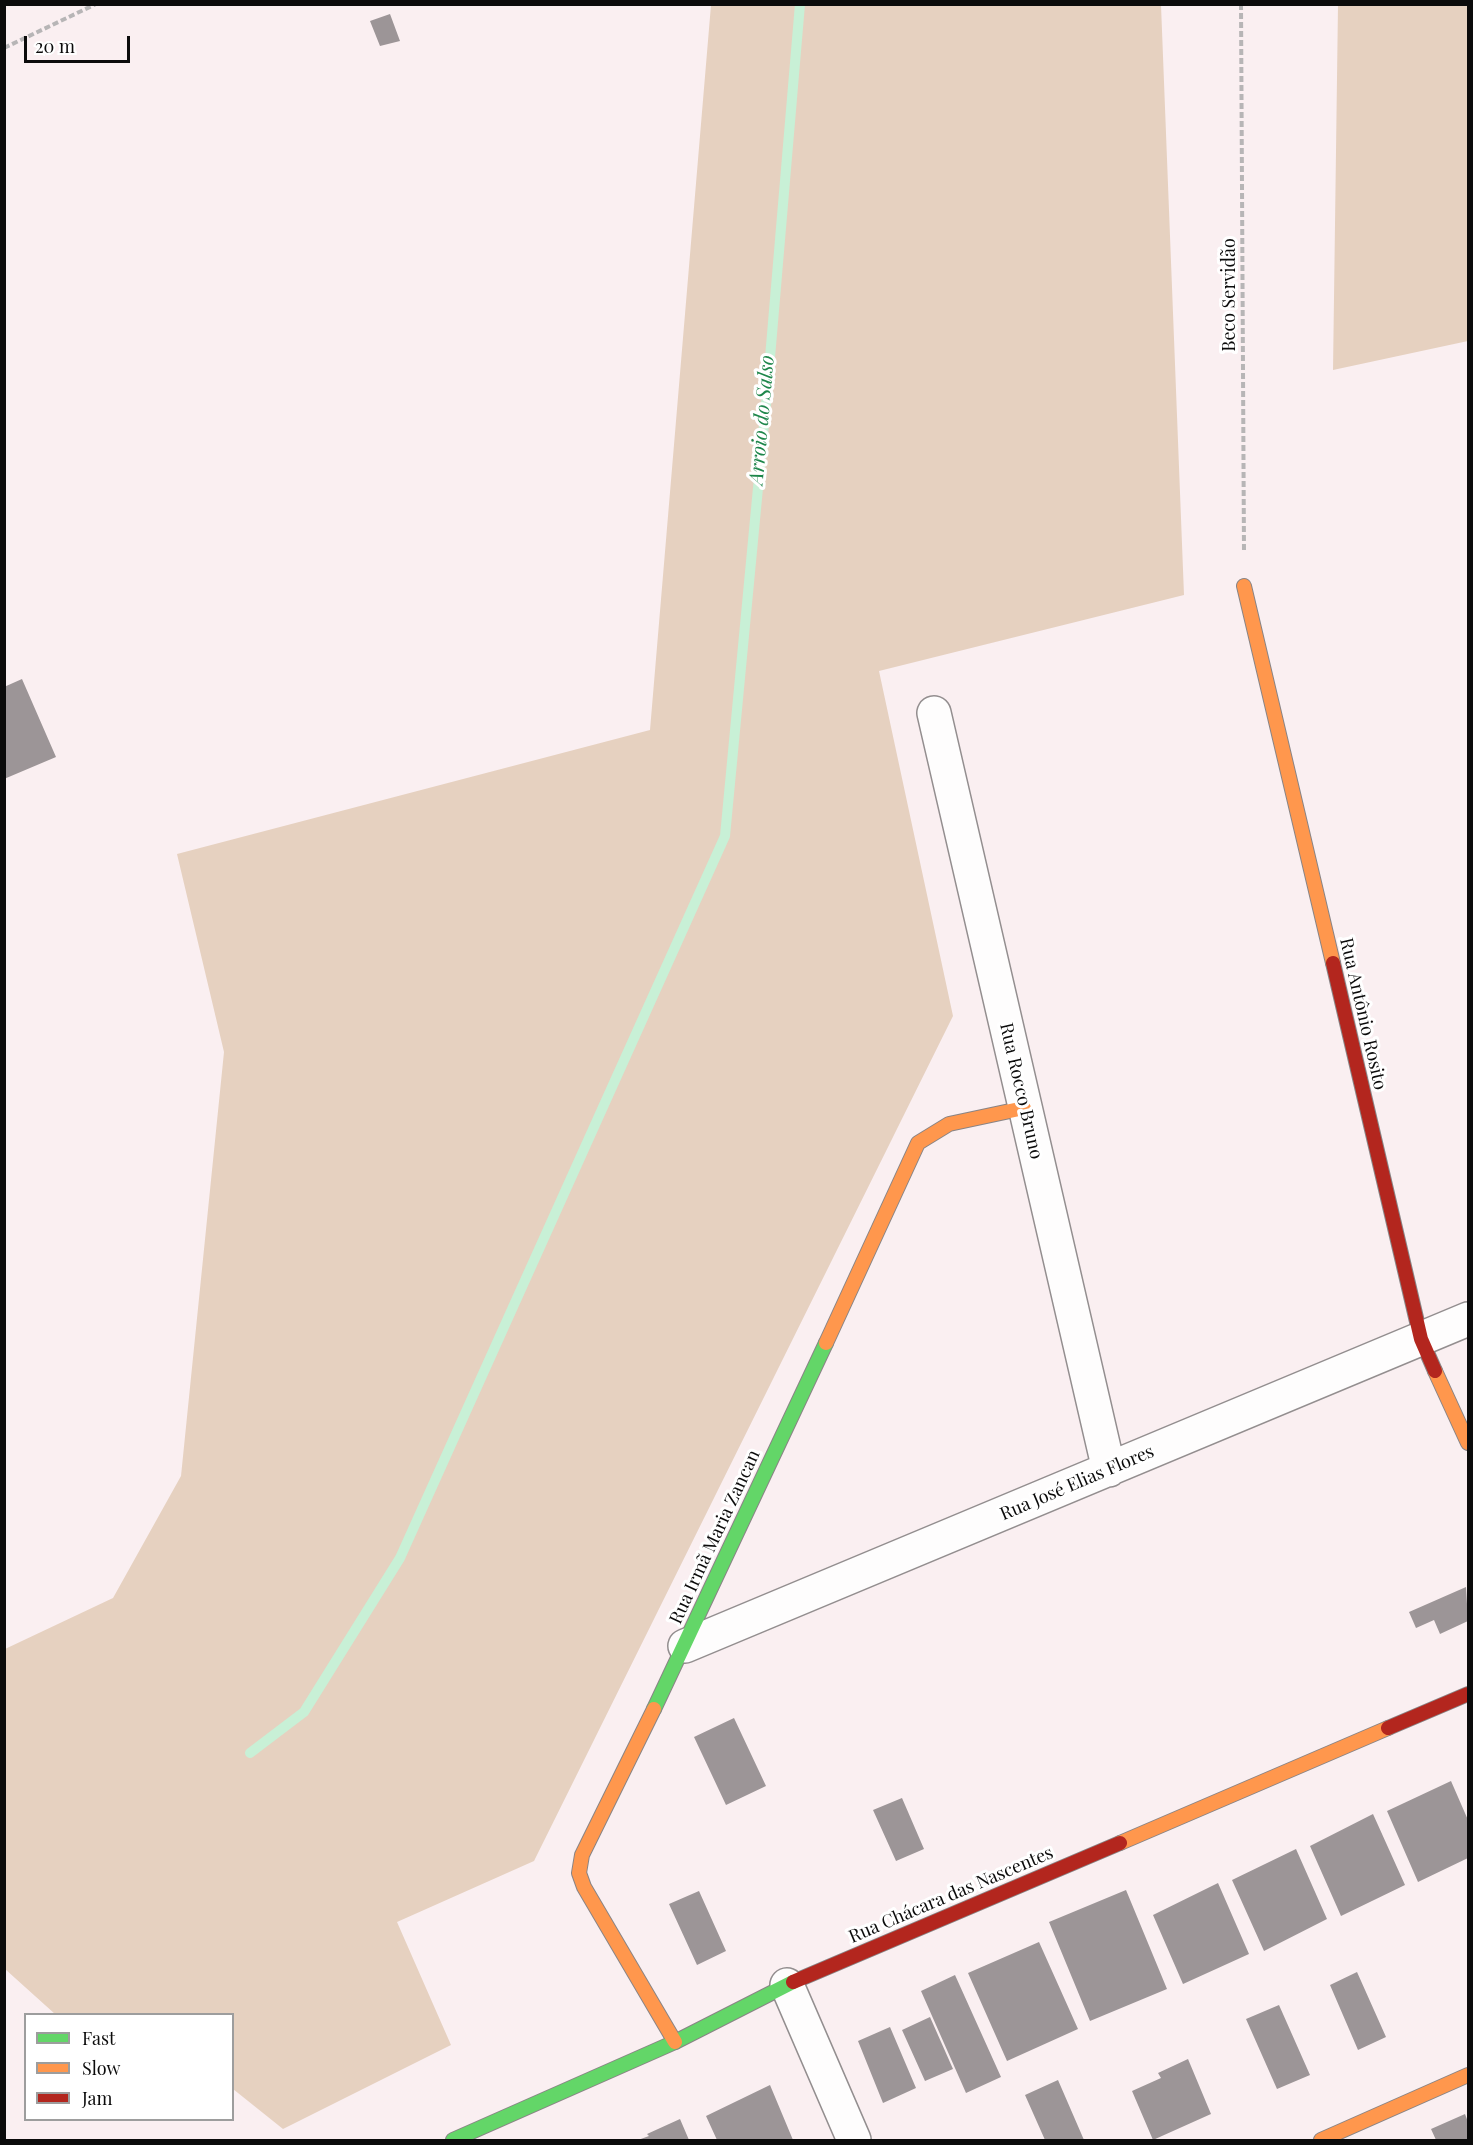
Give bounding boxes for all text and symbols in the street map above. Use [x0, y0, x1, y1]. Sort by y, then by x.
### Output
scale bar [27, 24, 134, 62]
text: 20 m [35, 34, 75, 58]
street label: Beco Servidão [1218, 238, 1240, 352]
water label: Arroio do Salso [744, 354, 780, 486]
street label: Rua Antônio Rosito [1335, 936, 1391, 1092]
street label: Rua Rocco Bruno [995, 1021, 1047, 1161]
street label: Rua José Elias Flores [997, 1441, 1157, 1525]
street label: Rua Irmã Maria Zancan [665, 1447, 765, 1627]
street label: Rua Chácara das Nascentes [845, 1842, 1057, 1948]
legend [24, 2013, 234, 2121]
text: Fast [82, 2026, 115, 2050]
text: Slow [82, 2056, 120, 2080]
text: Jam [82, 2086, 112, 2110]

